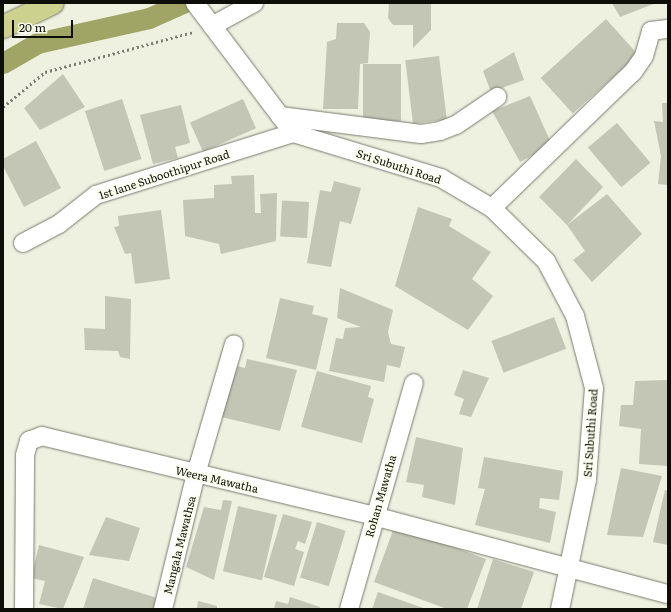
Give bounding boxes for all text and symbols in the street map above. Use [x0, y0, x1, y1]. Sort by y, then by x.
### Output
scale bar [14, 12, 75, 38]
text: 20 m [19, 18, 46, 36]
street label: Sri Subuthi Road [355, 146, 443, 186]
street label: 1st lane Suboothipur Road [97, 147, 231, 201]
street label: Sri Subuthi Road [580, 388, 600, 478]
street label: Rohan Mawatha [362, 453, 398, 539]
street label: Weera Mawatha [174, 463, 260, 495]
street label: Mangala Mawathsa [160, 494, 198, 596]

